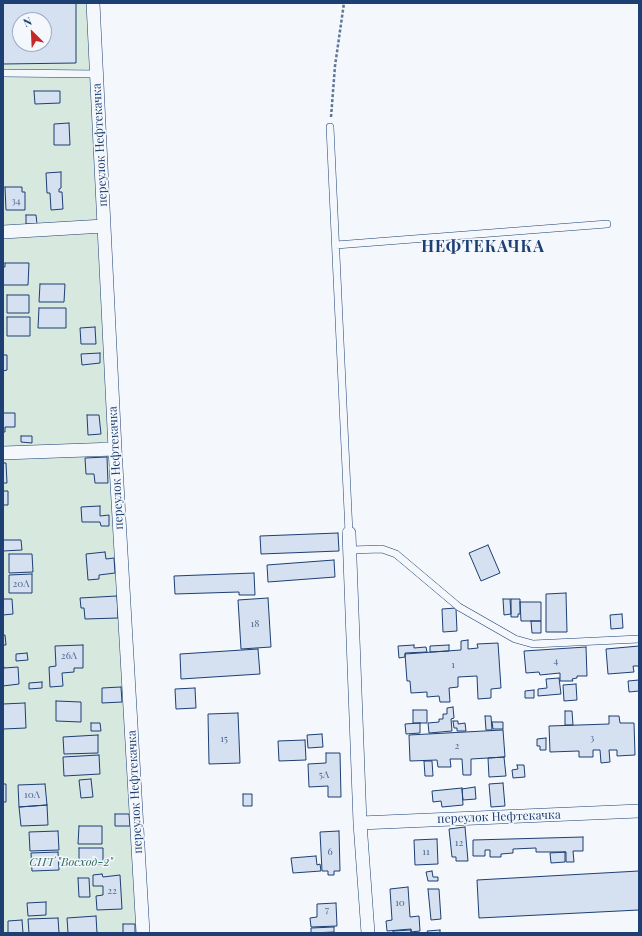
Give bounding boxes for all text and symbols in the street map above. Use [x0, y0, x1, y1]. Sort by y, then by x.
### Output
north arrow [12, 12, 52, 52]
text: N [21, 13, 34, 30]
street label: переулок Нефтекачка [90, 83, 110, 207]
house number: 34 [11, 195, 21, 207]
district label: НЕФТЕКАЧКА [421, 237, 545, 257]
street label: переулок Нефтекачка [106, 406, 126, 530]
house number: 20А [12, 578, 30, 590]
house number: 18 [251, 618, 259, 630]
house number: 26А [61, 650, 77, 662]
house number: 4 [554, 655, 558, 667]
house number: 1 [451, 659, 455, 671]
street label: переулок Нефтекачка [125, 730, 145, 854]
house number: 3 [590, 732, 594, 744]
house number: 15 [220, 733, 228, 745]
house number: 2 [455, 740, 459, 752]
house number: 5А [319, 769, 329, 781]
house number: 10А [24, 789, 40, 801]
street label: переулок Нефтекачка [437, 808, 561, 826]
house number: 12 [455, 837, 463, 849]
house number: 6 [327, 846, 333, 858]
house number: 11 [422, 846, 430, 858]
park label: СНТ "Восход-2" [29, 855, 113, 869]
house number: 22 [107, 885, 117, 897]
house number: 10 [395, 897, 405, 909]
house number: 7 [325, 904, 329, 916]

